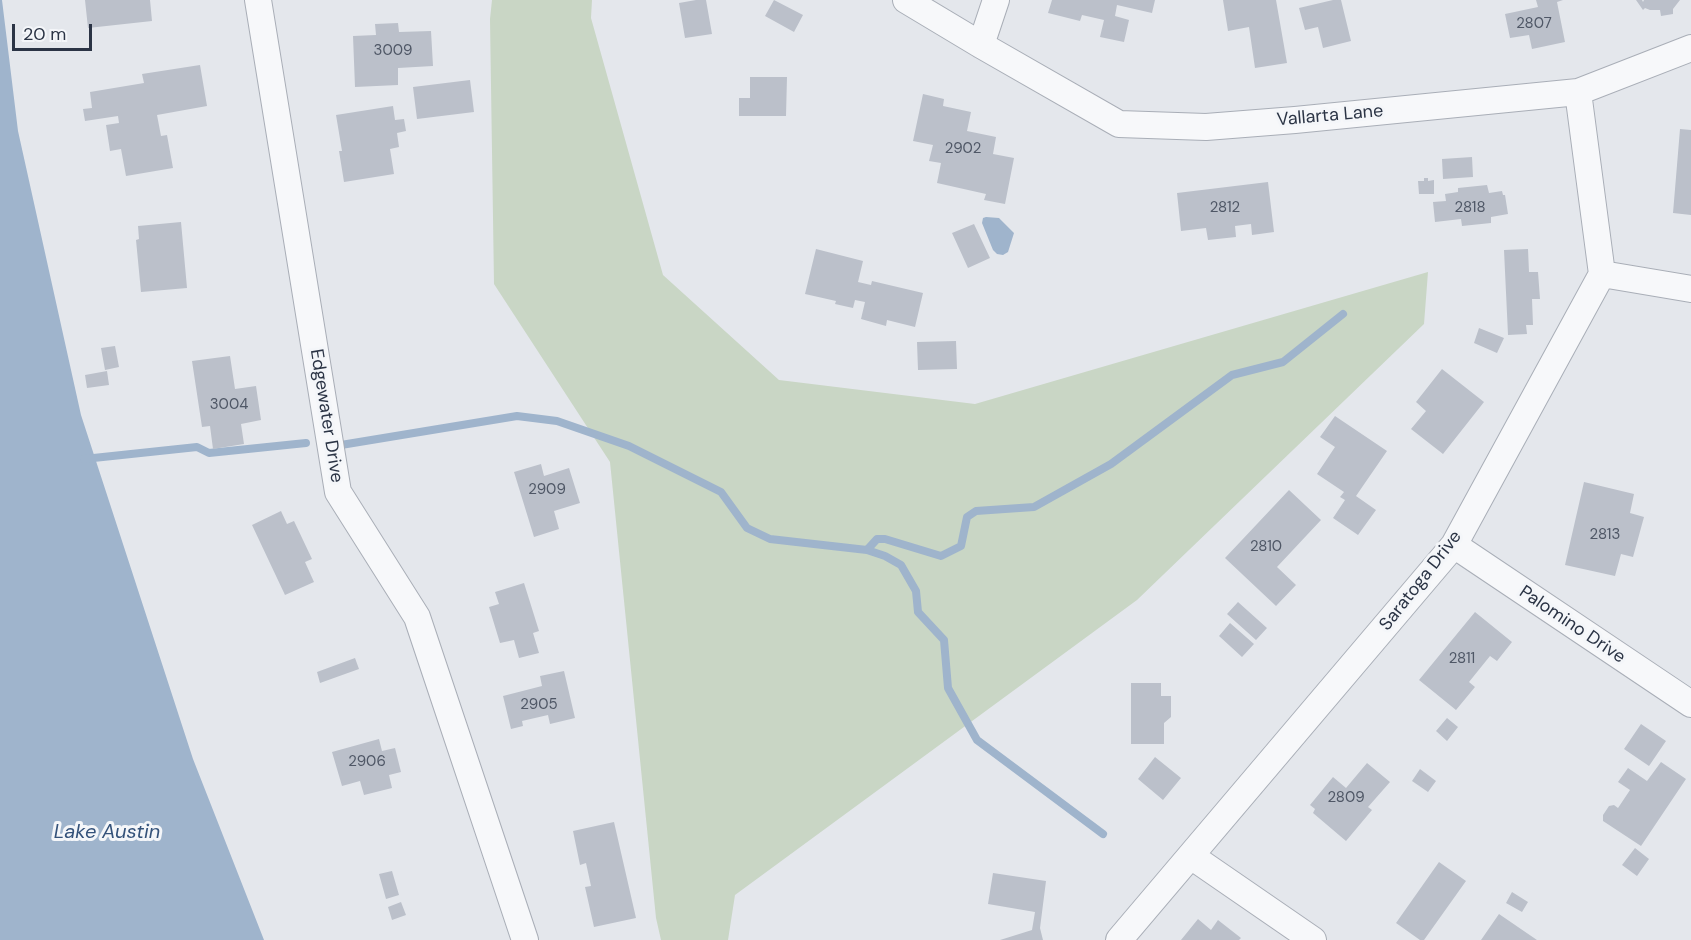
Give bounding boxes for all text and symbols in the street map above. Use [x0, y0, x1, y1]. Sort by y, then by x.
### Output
scale bar [15, 12, 94, 50]
house number: 2807 [1516, 15, 1552, 33]
text: 20 m [23, 22, 66, 46]
house number: 3009 [374, 42, 412, 60]
street label: Vallarta Lane [1276, 101, 1384, 131]
house number: 2902 [945, 140, 981, 158]
house number: 2812 [1210, 199, 1240, 217]
house number: 2818 [1454, 199, 1486, 217]
street label: Edgewater Drive [305, 348, 347, 484]
house number: 3004 [210, 396, 248, 414]
house number: 2909 [528, 481, 566, 499]
house number: 2813 [1590, 526, 1620, 544]
street label: Saratoga Drive [1375, 527, 1467, 635]
house number: 2810 [1250, 538, 1282, 556]
street label: Palomino Drive [1515, 582, 1629, 668]
house number: 2811 [1449, 650, 1475, 668]
house number: 2905 [520, 696, 558, 714]
house number: 2906 [348, 753, 386, 771]
house number: 2809 [1327, 789, 1365, 807]
water label: Lake Austin [54, 821, 160, 845]

